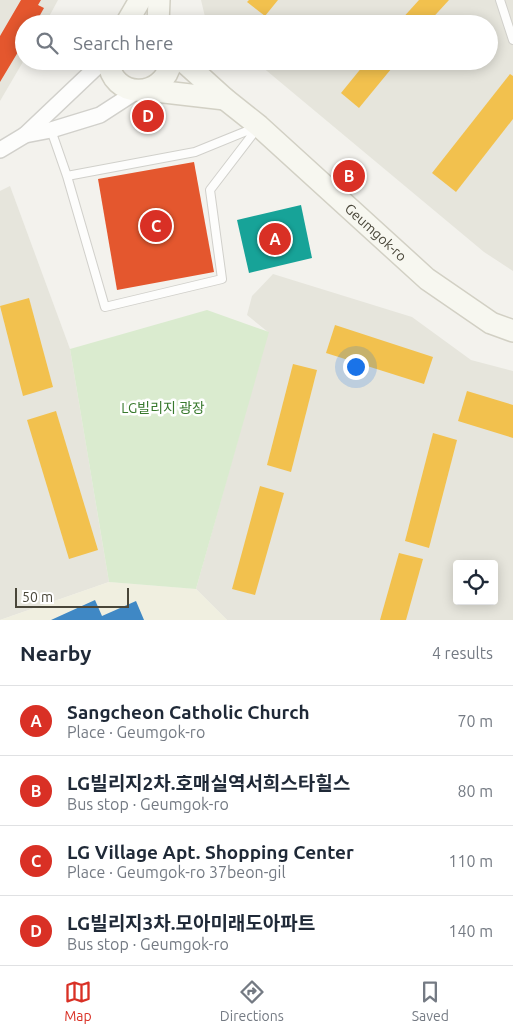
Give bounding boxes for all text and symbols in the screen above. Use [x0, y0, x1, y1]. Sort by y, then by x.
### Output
search box [15, 15, 498, 70]
icon: search [33, 29, 61, 57]
text: Search here [73, 32, 173, 54]
pin: D [132, 97, 164, 135]
pin: B [333, 157, 365, 195]
street label: Geumgok-ro [342, 200, 410, 264]
pin: C [140, 207, 172, 245]
pin: A [259, 220, 291, 258]
your location [343, 354, 369, 380]
park label: LG빌리지 광장 [121, 400, 205, 416]
map controls [453, 560, 498, 605]
button: locate [453, 560, 498, 605]
scale bar [15, 585, 129, 608]
text: 50 m [22, 589, 53, 605]
text: Nearby [20, 641, 91, 665]
text: 4 results [432, 644, 493, 662]
text: Sangcheon Catholic Church [67, 701, 310, 723]
text: A [30, 712, 42, 730]
text: 70 m [457, 712, 493, 730]
text: Place · Geumgok-ro [67, 723, 205, 741]
text: LG빌리지2차.호매실역서희스타힐스 [67, 772, 350, 794]
text: B [31, 782, 41, 800]
text: 80 m [457, 782, 493, 800]
text: Bus stop · Geumgok-ro [67, 795, 229, 813]
text: LG Village Apt. Shopping Center [67, 841, 354, 863]
text: C [31, 852, 41, 870]
text: 110 m [448, 852, 493, 870]
text: Place · Geumgok-ro 37beon-gil [67, 863, 286, 881]
text: LG빌리지3차.모아미래도아파트 [67, 912, 315, 934]
text: D [30, 922, 42, 940]
text: 140 m [448, 922, 493, 940]
text: Bus stop · Geumgok-ro [67, 935, 229, 953]
tab: Map [64, 978, 92, 1024]
tab: Directions [220, 978, 284, 1024]
tab: Saved [412, 978, 449, 1024]

